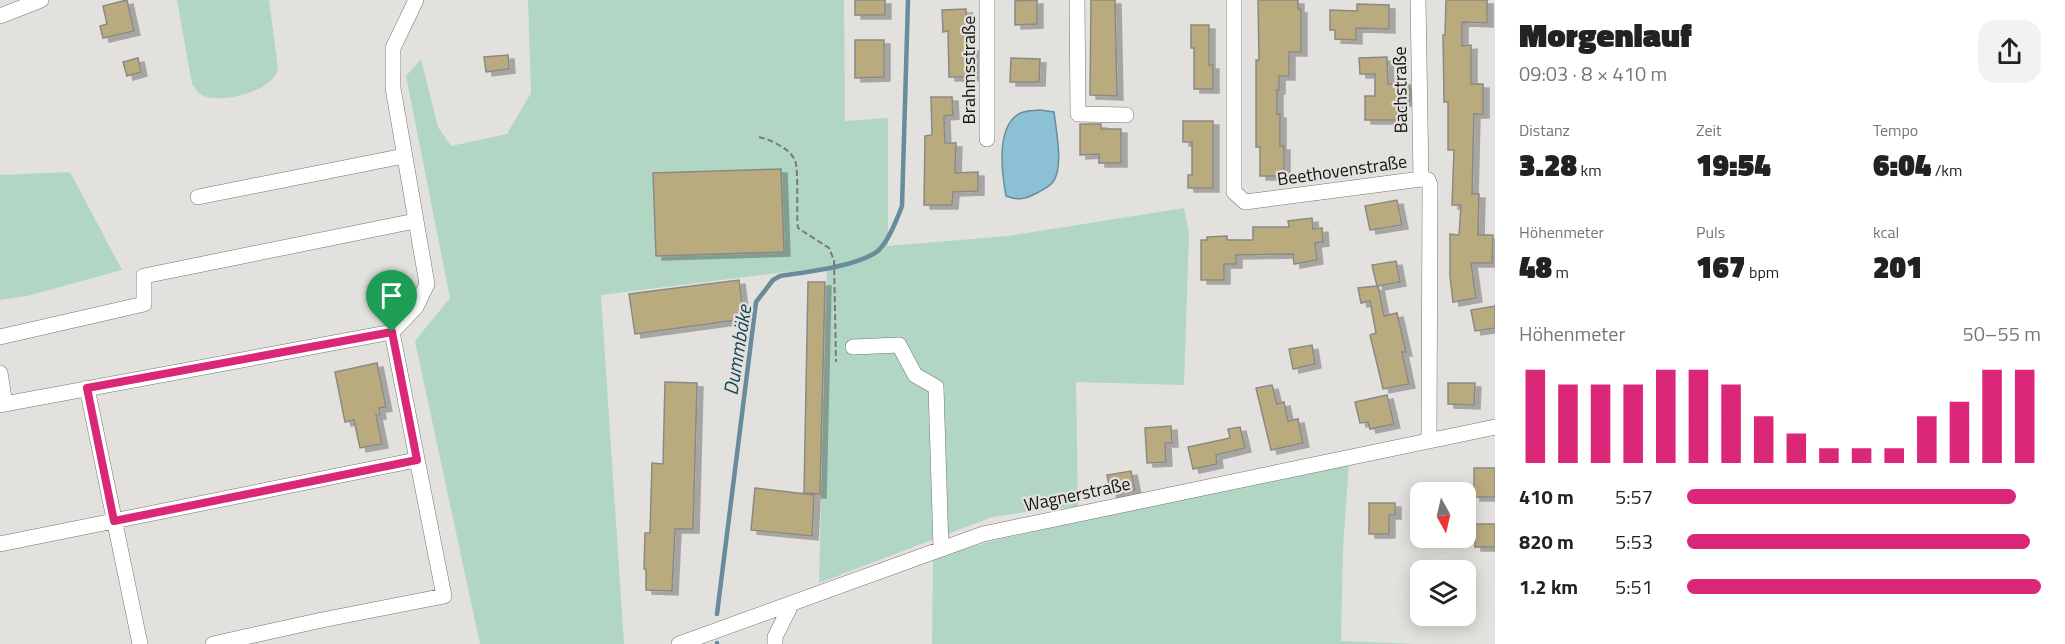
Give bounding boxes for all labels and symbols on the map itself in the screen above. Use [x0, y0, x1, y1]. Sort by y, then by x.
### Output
street label: Brahmsstraße [955, 16, 982, 124]
street label: Bachstraße [1386, 46, 1414, 134]
street label: Beethovenstraße [1275, 148, 1409, 192]
pin [366, 270, 417, 332]
water label: Dummbäke [715, 301, 760, 397]
street label: Wagnerstraße [1021, 470, 1133, 518]
north arrow [1410, 482, 1476, 548]

